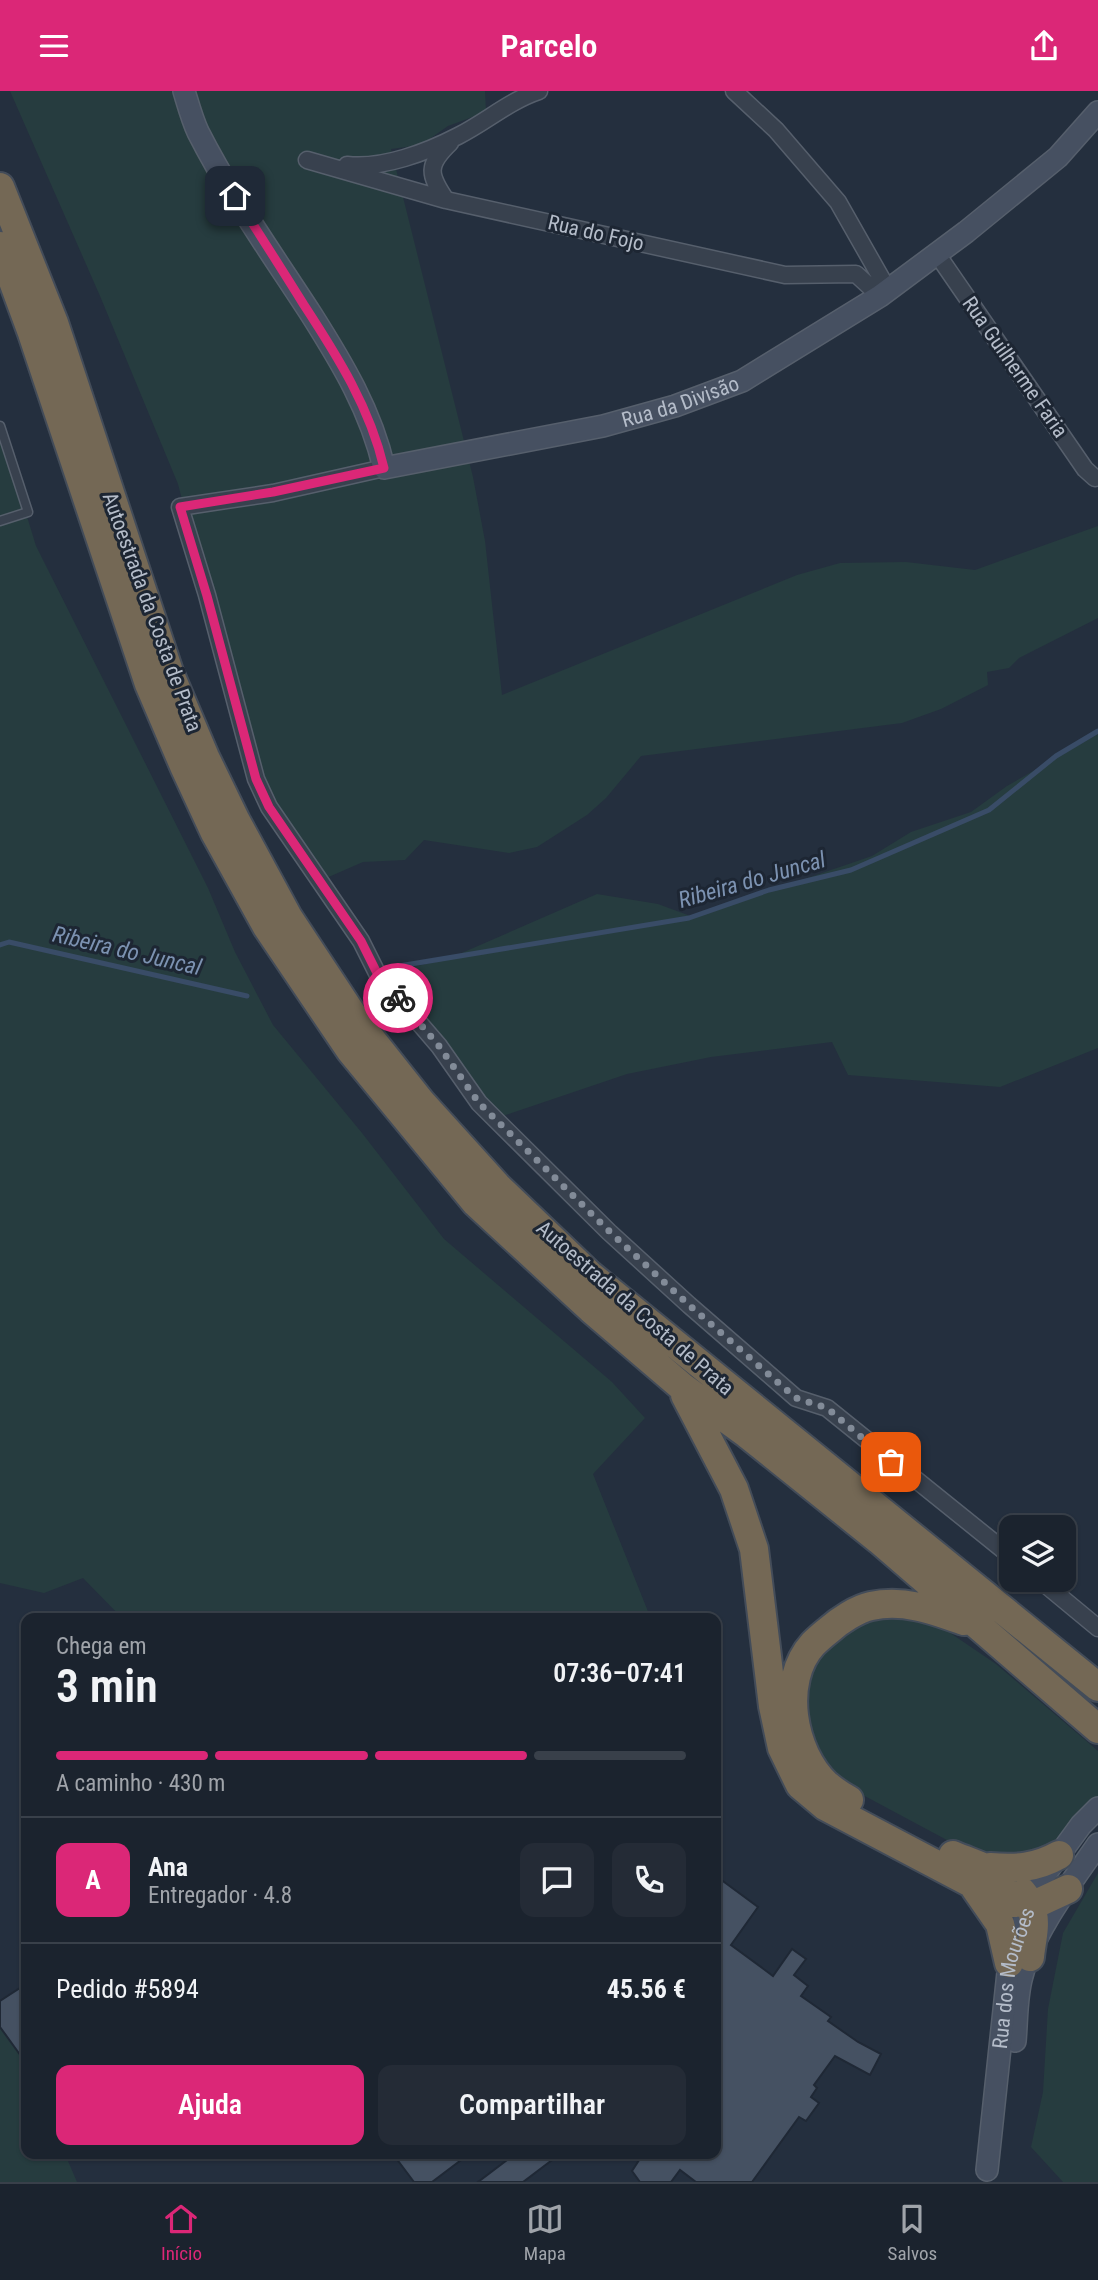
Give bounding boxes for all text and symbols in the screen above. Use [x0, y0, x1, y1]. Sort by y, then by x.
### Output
icon: menu [35, 27, 73, 65]
text: Parcelo [501, 27, 597, 65]
icon: share [1025, 27, 1063, 65]
pin [205, 166, 265, 226]
icon: home [216, 177, 254, 215]
street label: Rua do Fojo [546, 210, 646, 256]
street label: Rua Guilherme Faria [957, 292, 1073, 442]
street label: Rua da Divisão [619, 371, 742, 432]
street label: Autoestrada da Costa de Prata [97, 489, 207, 735]
water label: Ribeira do Juncal [675, 846, 830, 914]
water label: Ribeira do Juncal [50, 921, 205, 981]
courier [363, 963, 433, 1033]
icon: bike [379, 979, 417, 1017]
street label: Autoestrada da Costa de Prata [532, 1216, 738, 1400]
pin [861, 1432, 921, 1492]
icon: bag [872, 1443, 910, 1481]
map controls [999, 1515, 1076, 1592]
button: layers [999, 1515, 1076, 1592]
text: Chega em [56, 1633, 147, 1660]
text: 07:36–07:41 [553, 1658, 686, 1688]
text: 3 min [56, 1659, 158, 1713]
text: A caminho · 430 m [56, 1770, 225, 1797]
button: chat [520, 1843, 594, 1917]
button: phone [612, 1843, 686, 1917]
text: Ana [148, 1852, 188, 1882]
text: A [85, 1865, 101, 1895]
text: Entregador · 4.8 [148, 1882, 292, 1909]
street label: Rua dos Mourões [988, 1904, 1040, 2050]
text: Pedido #5894 [56, 1974, 199, 2004]
text: 45.56 € [607, 1974, 686, 2004]
button: Ajuda [56, 2065, 364, 2145]
button: Compartilhar [378, 2065, 686, 2145]
tab: Início [161, 2200, 202, 2265]
tab: Mapa [524, 2200, 566, 2265]
tab: Salvos [888, 2200, 937, 2265]

